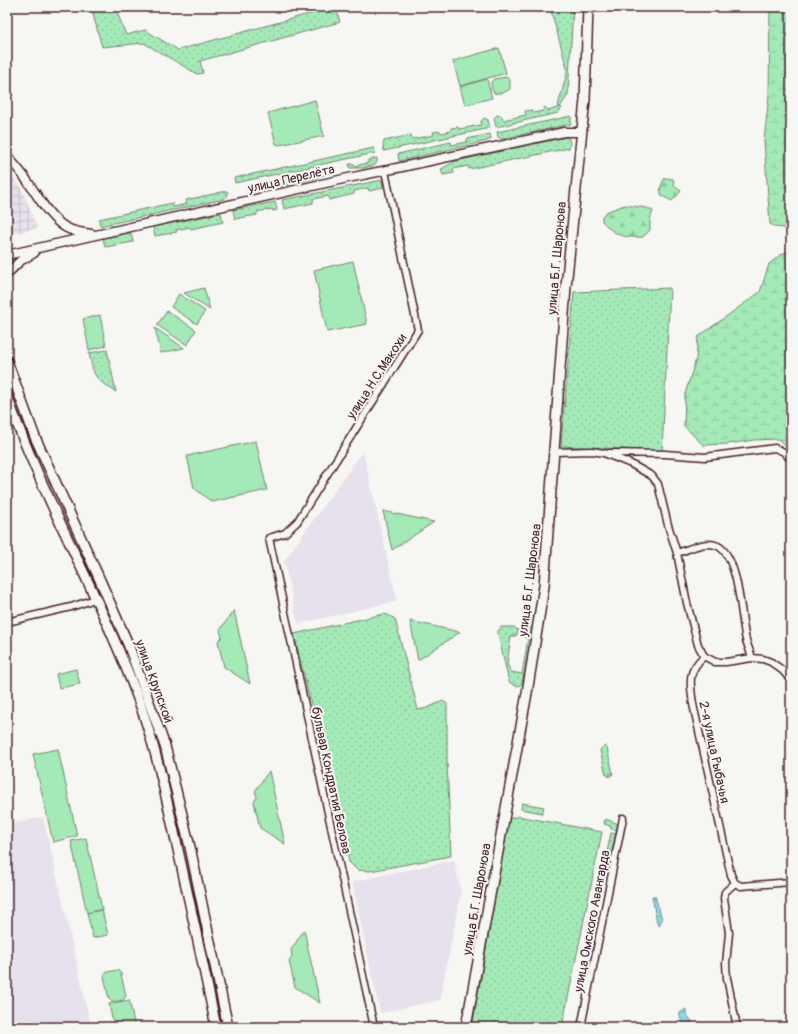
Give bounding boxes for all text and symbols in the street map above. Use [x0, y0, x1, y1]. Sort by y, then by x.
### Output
street label: улица Перелёта [245, 161, 336, 197]
street label: улица Б.Г. Шаронова [544, 201, 570, 316]
street label: улица Н.С.Макохи [343, 331, 410, 423]
street label: улица Б.Г. Шаронова [515, 523, 545, 638]
street label: улица Крупской [131, 637, 177, 725]
street label: 2-я улица Рыбачья [695, 700, 733, 805]
street label: бульвар Кондратия Белова [308, 705, 354, 855]
street label: улица Б.Г. Шаронова [459, 842, 495, 957]
street label: улица Омского Авангарда [570, 849, 614, 995]

